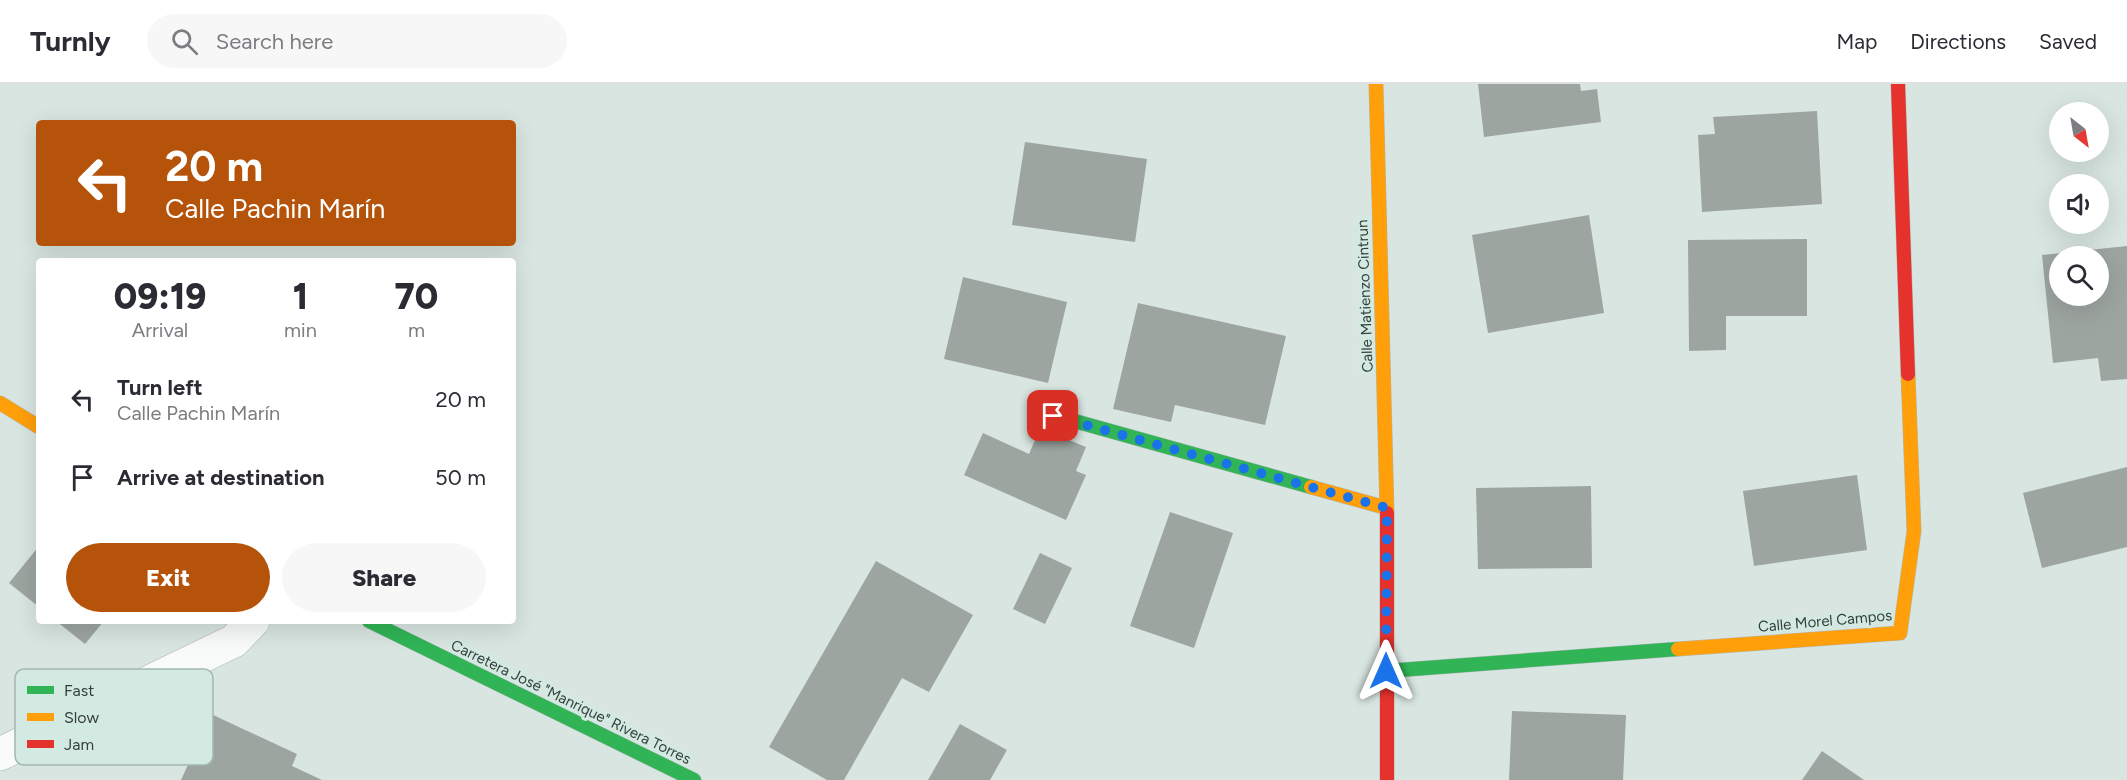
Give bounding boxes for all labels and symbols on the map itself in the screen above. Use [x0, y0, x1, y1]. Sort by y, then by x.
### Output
north arrow [2049, 102, 2109, 162]
street label: Calle Matienzo Cintrun [1353, 219, 1377, 373]
pin [1027, 390, 1078, 441]
street label: Calle Morel Campos [1757, 606, 1893, 636]
street label: Carretera José "Manrique" Rivera Torres [448, 636, 694, 768]
position arrow [1354, 639, 1418, 703]
legend [15, 669, 213, 765]
text: Fast [64, 681, 94, 700]
text: Slow [64, 708, 99, 727]
text: Jam [64, 735, 94, 754]

